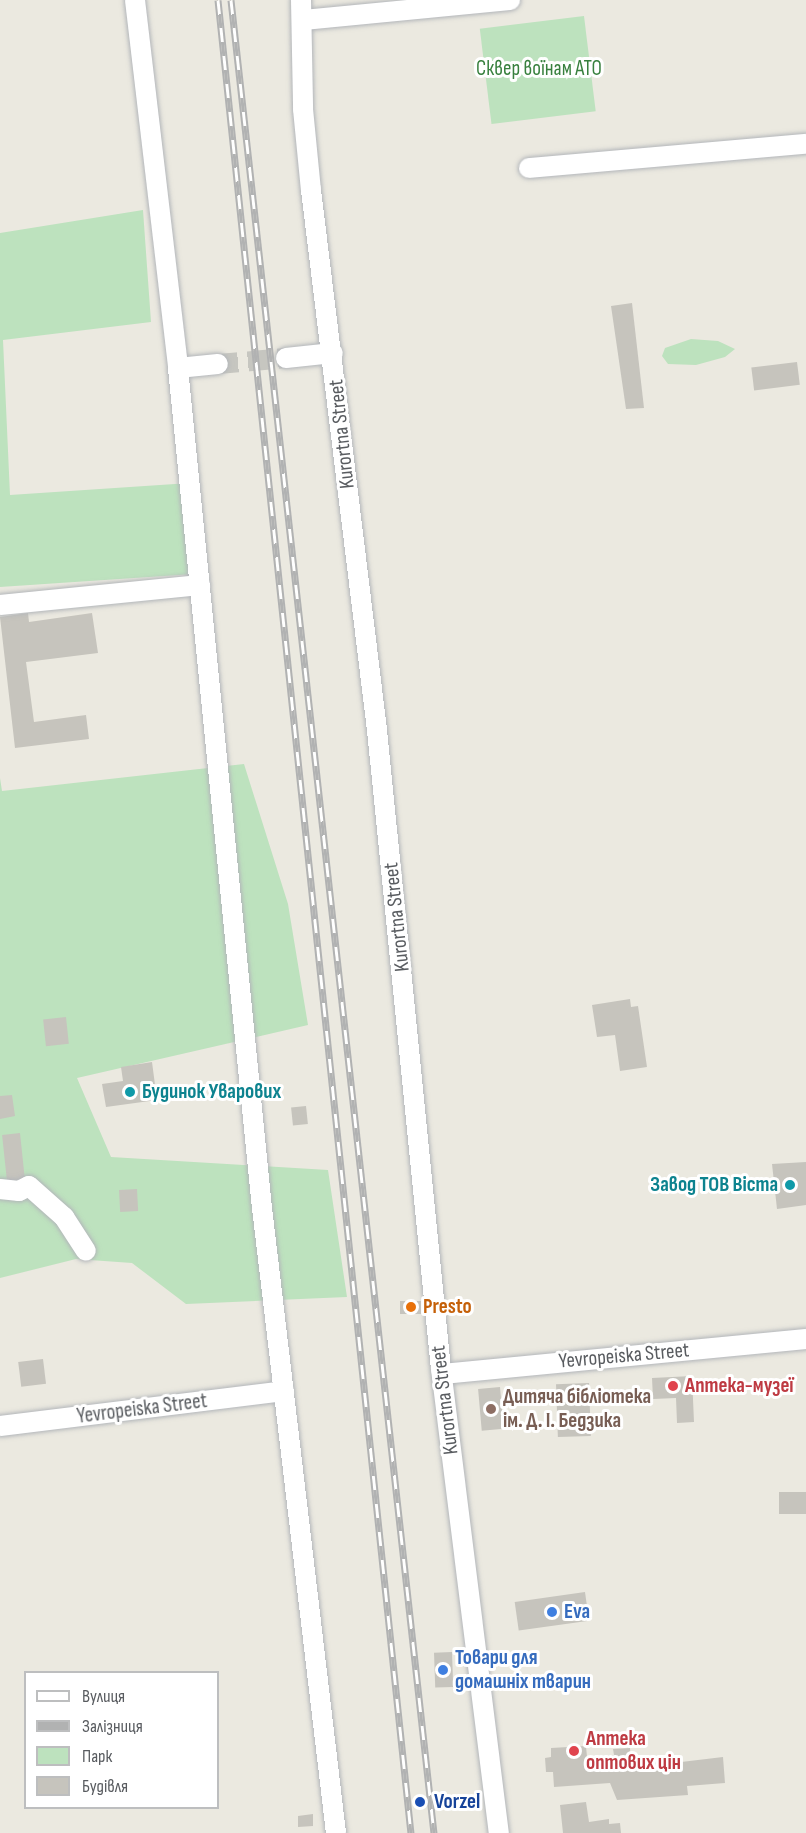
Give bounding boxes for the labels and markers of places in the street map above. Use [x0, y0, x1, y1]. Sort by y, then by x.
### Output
place label: Будинок Уварових [142, 1079, 281, 1105]
marker: Будинок Уварових [123, 1085, 137, 1099]
place label: Завод ТОВ Віста [650, 1172, 778, 1198]
marker: Завод ТОВ Віста [783, 1178, 797, 1192]
place label: Presto [423, 1294, 472, 1320]
marker: Presto [404, 1300, 418, 1314]
place label: Аптека-музеї [685, 1373, 794, 1399]
marker: Аптека-музеї [666, 1379, 680, 1393]
place label: Дитяча бібліотека ім. Д. І. Бедзика [503, 1384, 651, 1434]
marker: Дитяча бібліотека ім. Д. І. Бедзика [484, 1402, 498, 1416]
place label: Eva [564, 1599, 590, 1625]
marker: Eva [545, 1605, 559, 1619]
place label: Товари для домашніх тварин [455, 1645, 591, 1695]
marker: Товари для домашніх тварин [436, 1663, 450, 1677]
place label: Аптека оптових цін [586, 1726, 681, 1776]
marker: Аптека оптових цін [567, 1744, 581, 1758]
place label: Vorzel [434, 1789, 480, 1815]
marker: Vorzel [411, 1793, 429, 1811]

